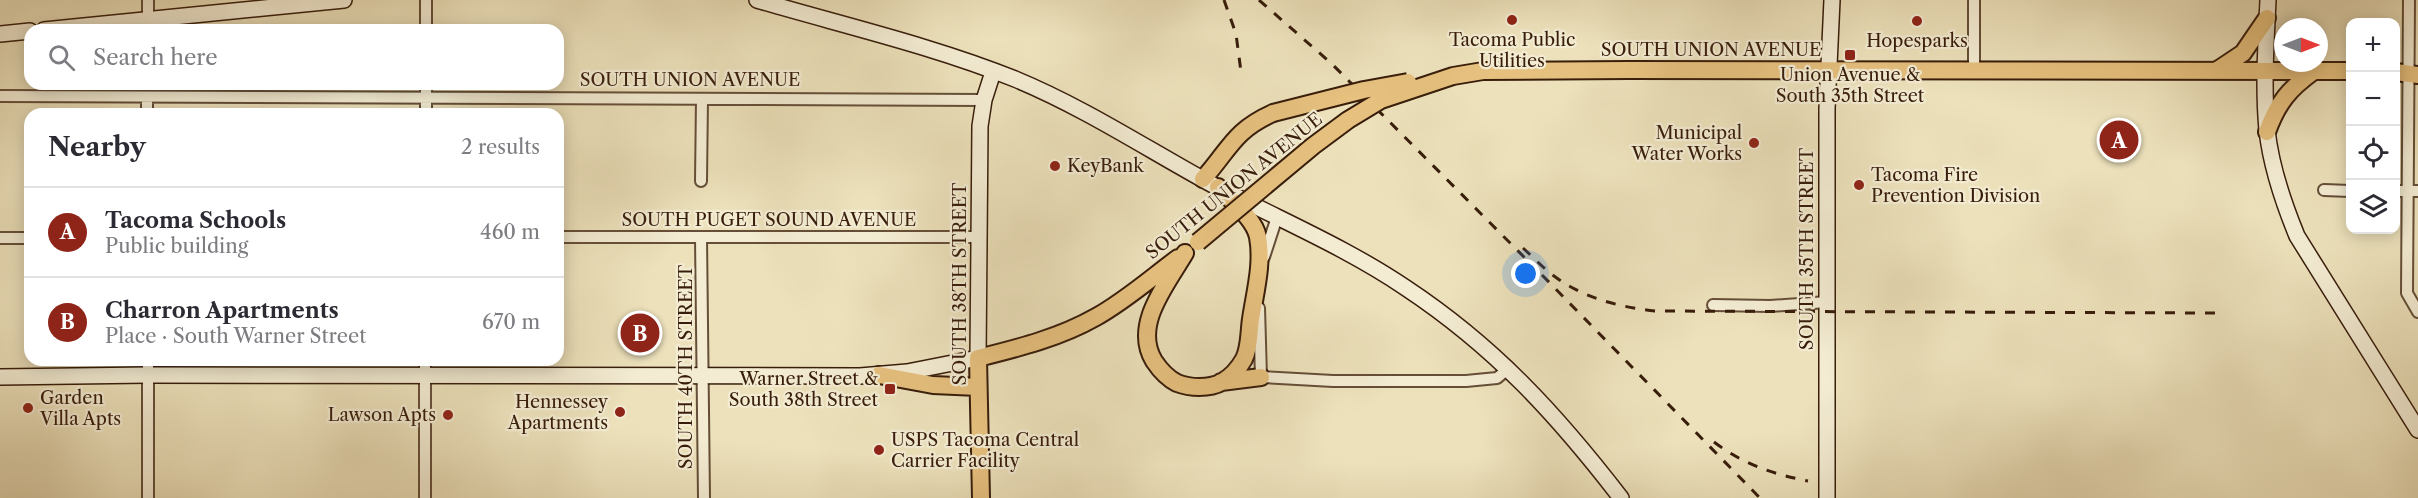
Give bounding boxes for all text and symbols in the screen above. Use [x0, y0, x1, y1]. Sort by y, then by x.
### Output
marker: Tacoma Public Utilities [1505, 13, 1519, 27]
marker: Hopesparks [1910, 14, 1924, 28]
north arrow [2274, 18, 2328, 72]
map controls [2346, 18, 2400, 234]
button: + [2346, 18, 2400, 72]
search box [24, 24, 564, 90]
place label: Tacoma Public Utilities [1449, 29, 1575, 72]
place label: Hopesparks [1866, 30, 1968, 52]
street label: SOUTH UNION AVENUE [1601, 39, 1821, 61]
icon: search [45, 41, 78, 74]
text: Search here [93, 44, 218, 71]
marker: Union Avenue & South 35th Street [1843, 48, 1857, 62]
place label: Union Avenue & South 35th Street [1776, 64, 1925, 107]
street label: SOUTH UNION AVENUE [580, 69, 800, 91]
button: − [2346, 72, 2400, 126]
street label: SOUTH UNION AVENUE [1141, 108, 1327, 264]
pin: A [2100, 118, 2138, 162]
place label: Municipal Water Works [1631, 122, 1742, 165]
button: locate [2346, 126, 2400, 180]
text: Nearby [48, 131, 146, 163]
text: 2 results [461, 135, 540, 159]
marker: Municipal Water Works [1747, 136, 1761, 150]
street label: SOUTH 35TH STREET [1796, 147, 1818, 350]
place label: KeyBank [1067, 155, 1145, 177]
marker: KeyBank [1048, 159, 1062, 173]
place label: Tacoma Fire Prevention Division [1871, 164, 2040, 207]
marker: Tacoma Fire Prevention Division [1852, 178, 1866, 192]
button: layers [2346, 180, 2400, 234]
street label: SOUTH 38TH STREET [949, 182, 971, 386]
text: Tacoma Schools [105, 207, 286, 234]
street label: SOUTH PUGET SOUND AVENUE [621, 209, 917, 231]
text: A [60, 220, 75, 244]
text: 460 m [480, 220, 540, 244]
text: Public building [105, 234, 248, 258]
your location [1511, 259, 1540, 288]
street label: SOUTH 40TH STREET [675, 264, 697, 469]
text: Charron Apartments [105, 297, 339, 324]
text: B [60, 310, 75, 334]
text: 670 m [482, 310, 540, 334]
pin: B [620, 310, 660, 356]
text: Place · South Warner Street [105, 324, 366, 348]
place label: Warner Street & South 38th Street [729, 368, 879, 411]
marker: Warner Street & South 38th Street [883, 382, 897, 396]
place label: Garden Villa Apts [39, 387, 121, 430]
place label: Hennessey Apartments [507, 391, 609, 434]
marker: Garden Villa Apts [21, 401, 35, 415]
place label: Lawson Apts [328, 404, 436, 426]
marker: Hennessey Apartments [613, 405, 627, 419]
marker: Lawson Apts [441, 408, 455, 422]
place label: USPS Tacoma Central Carrier Facility [891, 429, 1079, 472]
marker: USPS Tacoma Central Carrier Facility [872, 443, 886, 457]

